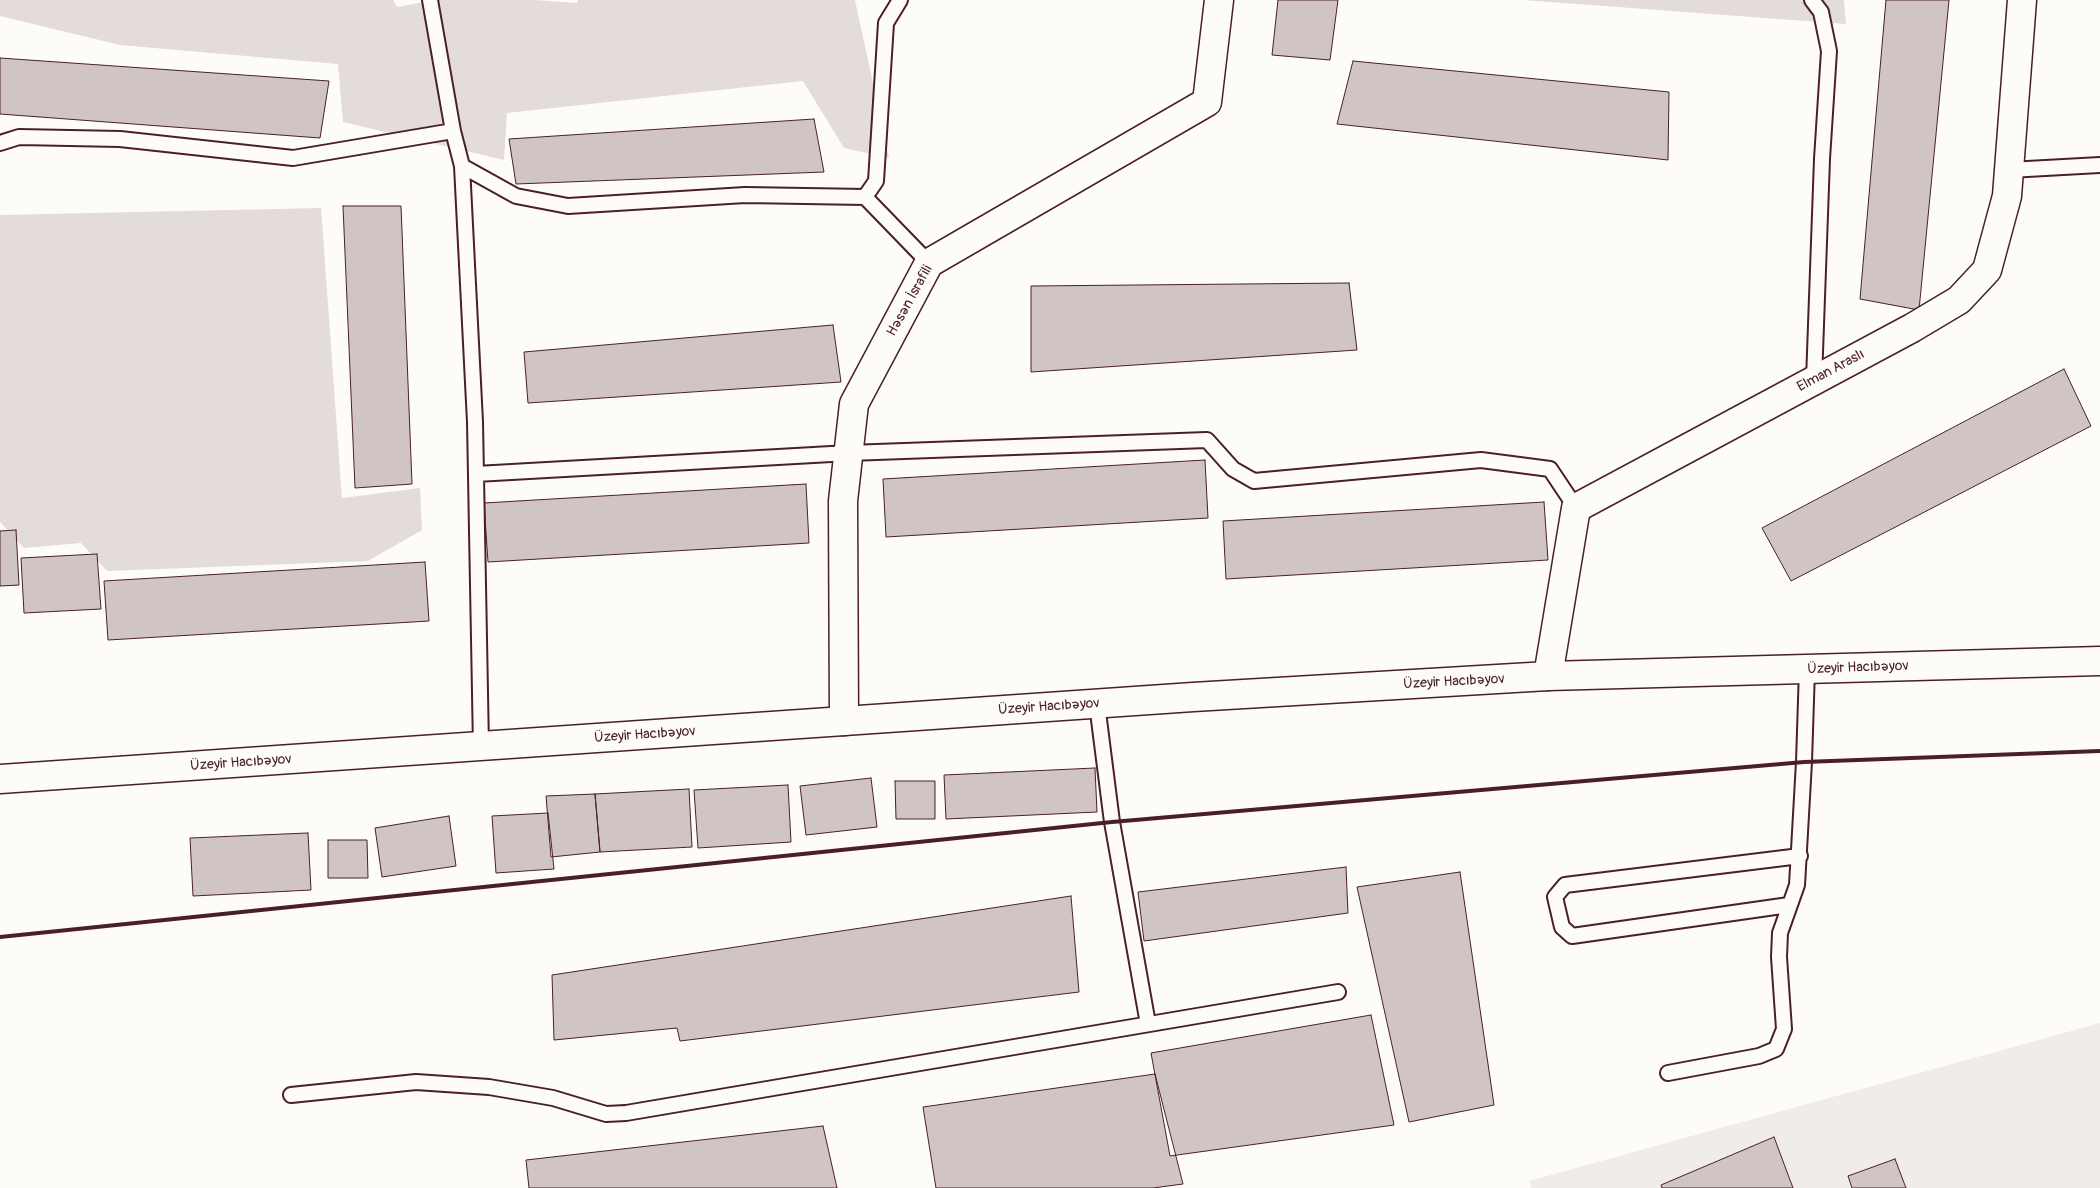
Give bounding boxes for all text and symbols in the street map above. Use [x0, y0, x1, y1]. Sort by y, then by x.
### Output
street label: Həsən İsrafili [884, 263, 936, 339]
street label: Elman Araslı [1794, 346, 1868, 396]
street label: Üzeyir Hacıbəyov [1807, 658, 1909, 678]
street label: Üzeyir Hacıbəyov [1403, 671, 1505, 693]
street label: Üzeyir Hacıbəyov [998, 695, 1100, 719]
street label: Üzeyir Hacıbəyov [594, 723, 696, 747]
street label: Üzeyir Hacıbəyov [190, 751, 292, 775]

